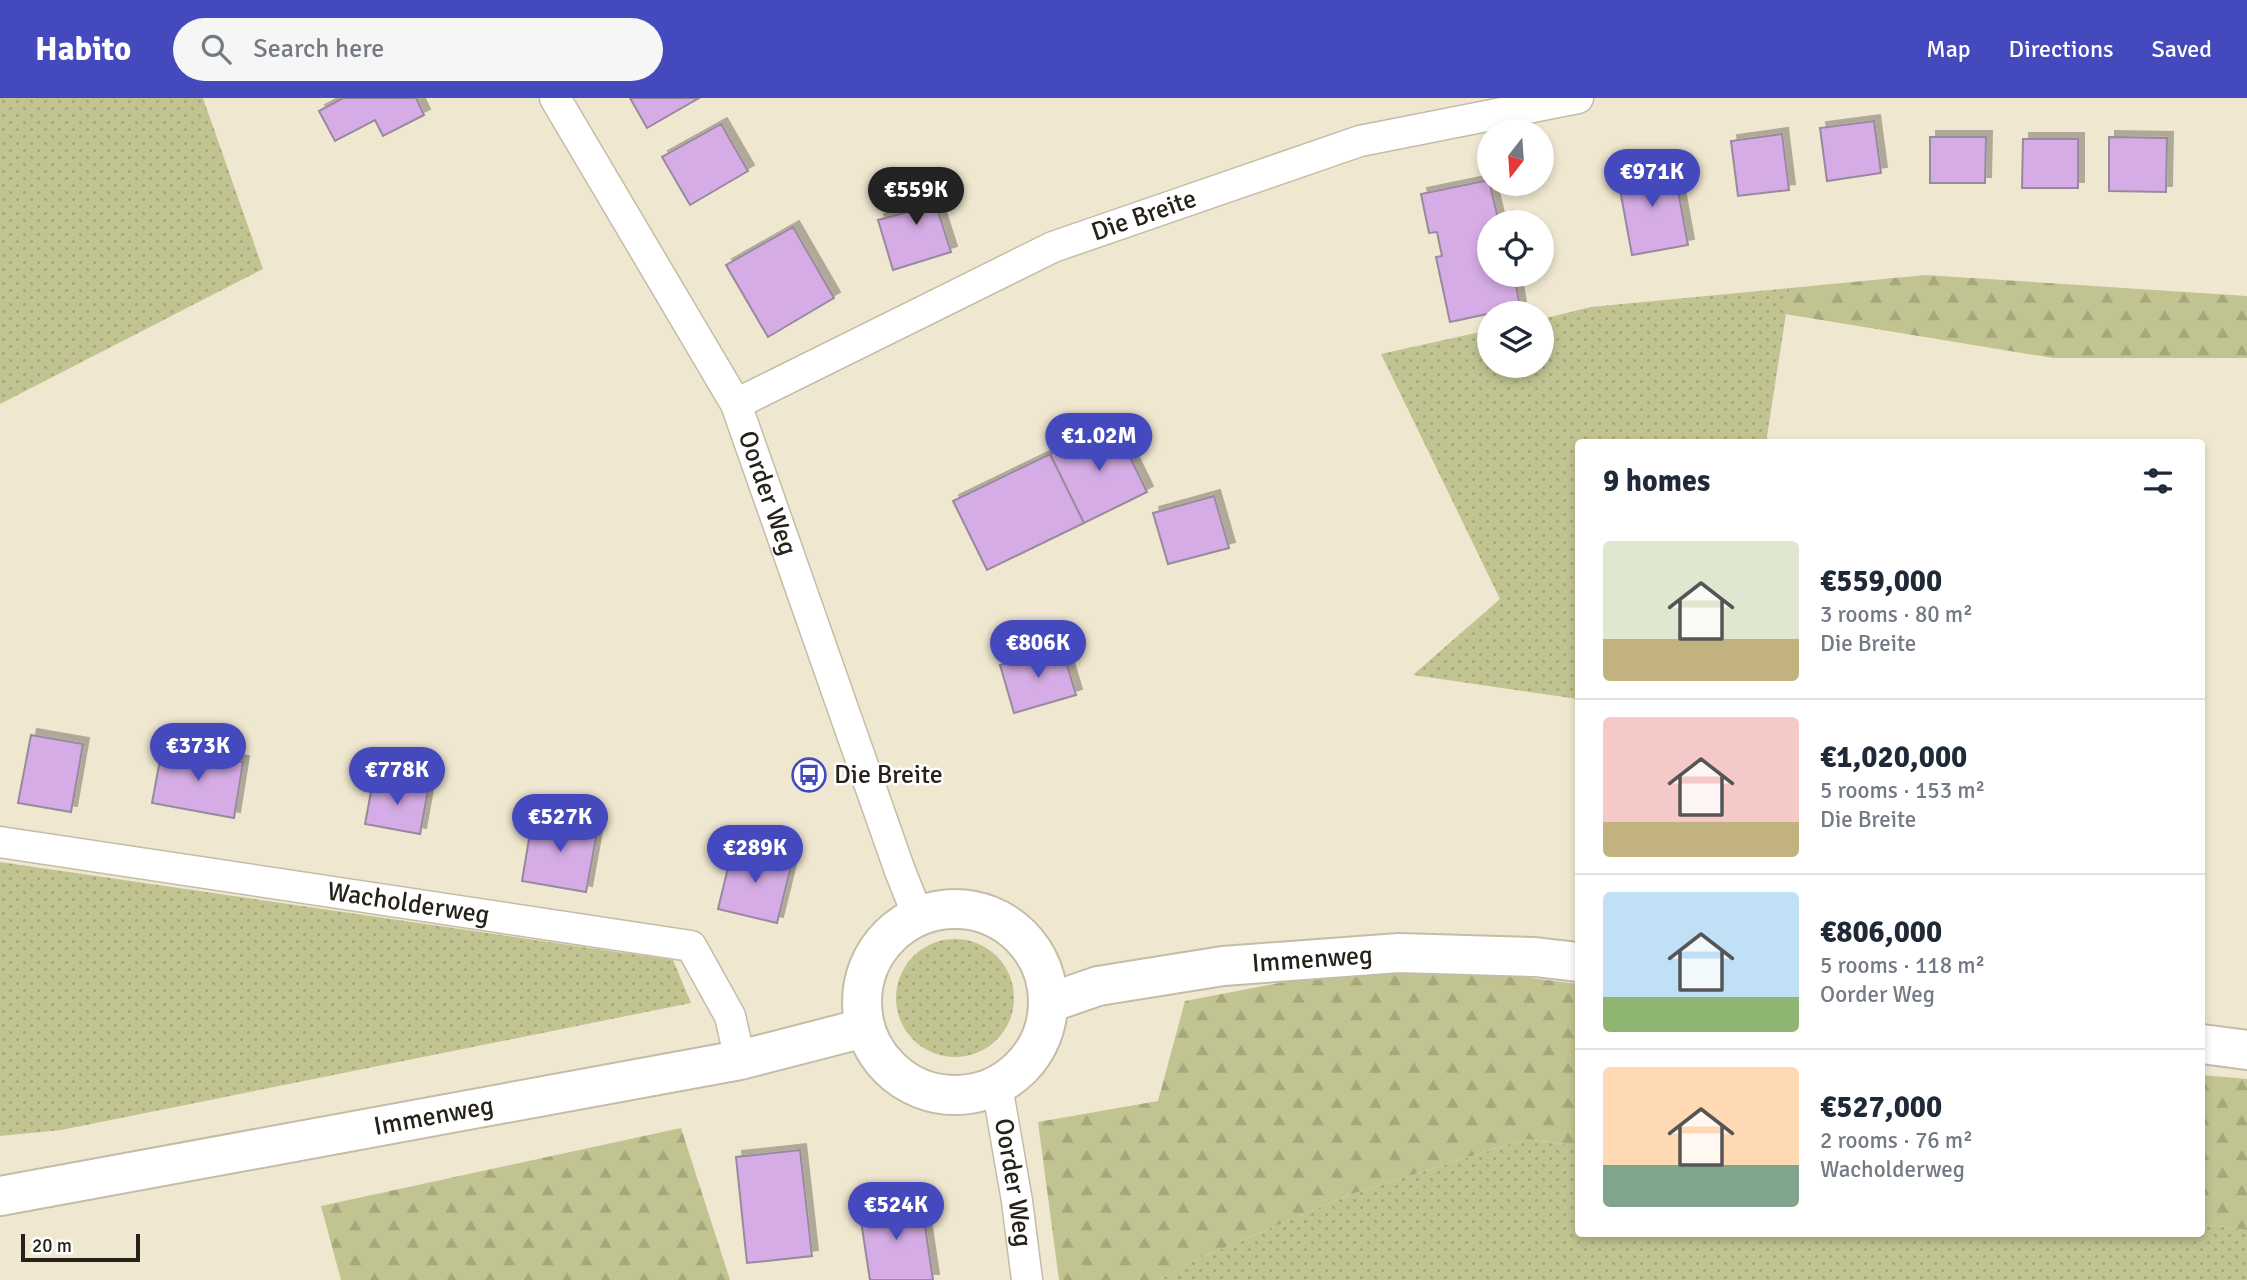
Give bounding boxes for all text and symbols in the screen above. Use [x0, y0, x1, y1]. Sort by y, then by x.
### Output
search box [173, 18, 663, 81]
text: Habito [35, 29, 131, 70]
icon: search [197, 30, 235, 68]
text: Search here [253, 33, 384, 65]
text: Map [1926, 34, 1971, 64]
text: Directions [2009, 34, 2114, 64]
text: Saved [2152, 34, 2212, 64]
north arrow [1477, 119, 1554, 196]
map controls [1477, 119, 1554, 378]
pin: €971K [1603, 150, 1701, 209]
text: €971K [1620, 157, 1684, 186]
pin: €559K [867, 167, 965, 227]
text: €559K [884, 175, 948, 204]
street label: Die Breite [1087, 183, 1201, 248]
button: locate [1477, 210, 1554, 287]
button: layers [1477, 301, 1554, 378]
pin: €1.02M [1042, 414, 1156, 473]
text: €1.02M [1061, 421, 1137, 450]
street label: Oorder Weg [731, 427, 804, 560]
icon: filters [2139, 462, 2177, 500]
text: 9 homes [1603, 463, 1710, 500]
text: €559,000 [1820, 563, 1942, 600]
icon: home [1659, 569, 1743, 653]
text: 3 rooms · 80 m² [1820, 600, 1973, 629]
pin: €806K [989, 620, 1087, 680]
text: €806K [1006, 628, 1070, 657]
text: Die Breite [1820, 629, 1916, 658]
pin: €373K [149, 724, 247, 783]
text: €373K [166, 731, 230, 760]
text: €1,020,000 [1820, 739, 1967, 776]
icon: home [1659, 745, 1743, 829]
pin: €778K [348, 748, 446, 807]
text: €778K [365, 755, 429, 784]
bus stop icon: Die Breite [790, 756, 828, 794]
place label: Die Breite [834, 759, 943, 791]
text: 5 rooms · 153 m² [1820, 776, 1985, 805]
pin: €527K [511, 794, 609, 854]
text: €527K [528, 802, 592, 831]
text: Die Breite [1820, 805, 1916, 834]
pin: €289K [706, 826, 804, 885]
text: €289K [723, 833, 787, 862]
street label: Wacholderweg [325, 875, 492, 931]
text: €806,000 [1820, 914, 1942, 951]
icon: home [1659, 920, 1743, 1004]
street label: Immenweg [1251, 939, 1374, 980]
text: 5 rooms · 118 m² [1820, 951, 1985, 980]
text: Oorder Weg [1820, 980, 1935, 1009]
text: €527,000 [1820, 1089, 1942, 1126]
street label: Immenweg [371, 1090, 496, 1143]
icon: home [1659, 1095, 1743, 1179]
street label: Oorder Weg [987, 1116, 1039, 1249]
text: 2 rooms · 76 m² [1820, 1126, 1973, 1155]
text: Wacholderweg [1820, 1155, 1965, 1184]
pin: €524K [847, 1182, 945, 1242]
text: €524K [864, 1190, 928, 1219]
scale bar [21, 1231, 140, 1263]
text: 20 m [32, 1234, 72, 1258]

